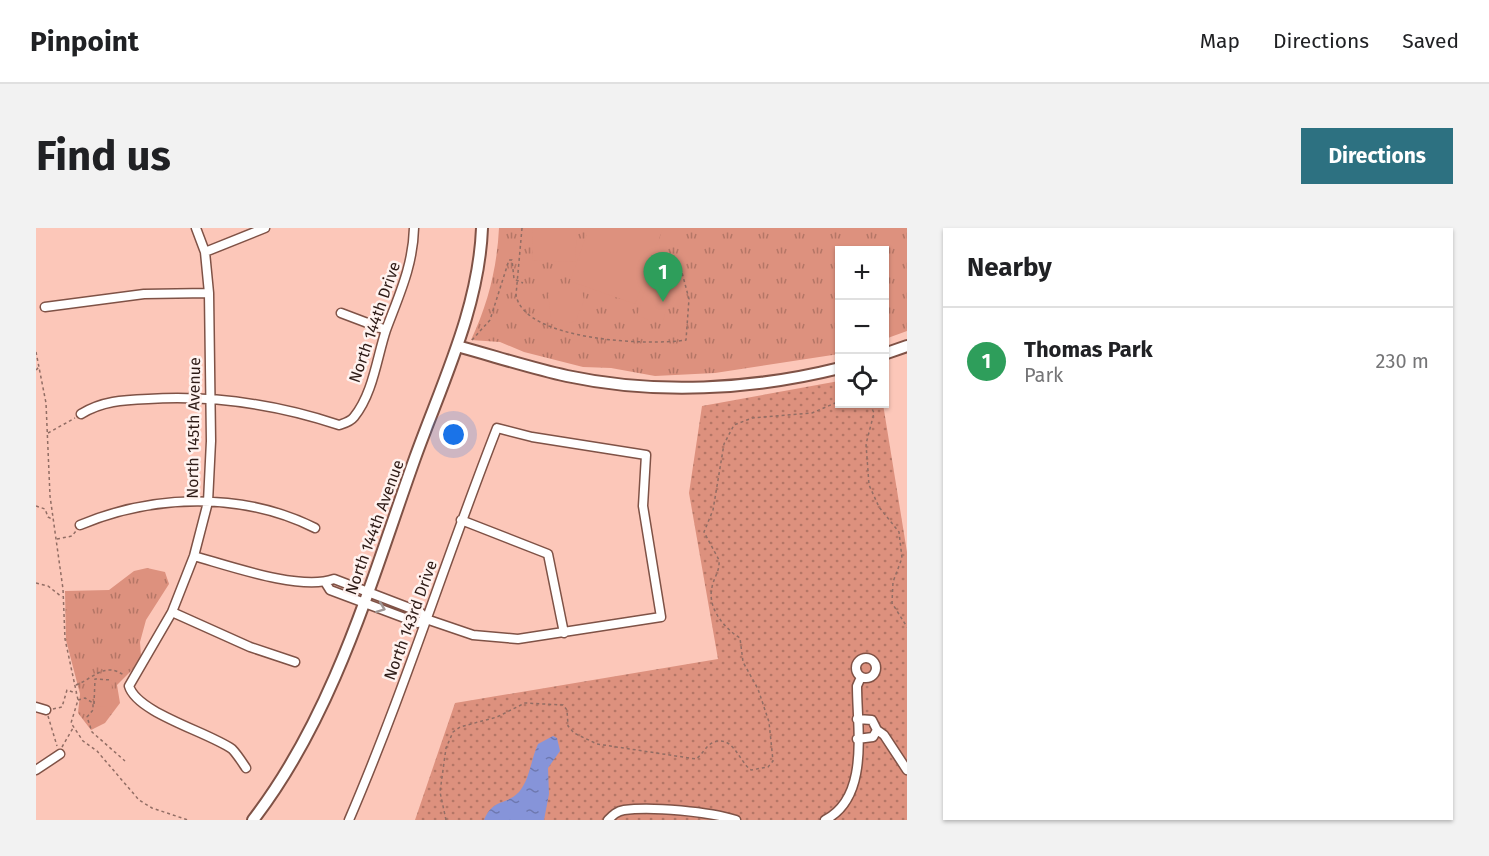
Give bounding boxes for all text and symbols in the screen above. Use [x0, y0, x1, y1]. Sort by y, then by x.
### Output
text: Pinpoint [30, 25, 139, 58]
text: Map [1200, 28, 1240, 54]
text: Directions [1273, 28, 1369, 54]
text: Saved [1402, 28, 1459, 54]
button: Directions [1301, 128, 1453, 184]
text: Find us [36, 131, 171, 181]
map controls [835, 246, 889, 408]
button: + [835, 246, 889, 300]
text: Nearby [967, 252, 1052, 283]
pin: 1 [644, 253, 682, 302]
street label: North 144th Drive [345, 259, 404, 385]
button: − [835, 300, 889, 354]
text: Thomas Park [1024, 336, 1153, 363]
text: 1 [982, 349, 991, 373]
text: 230 m [1376, 349, 1429, 373]
button: locate [835, 354, 889, 408]
street label: North 145th Avenue [183, 357, 204, 499]
text: Park [1024, 363, 1063, 387]
your location [439, 420, 468, 449]
street label: North 144th Avenue [341, 457, 408, 597]
street label: North 143rd Drive [380, 558, 441, 683]
one-way arrow [375, 601, 385, 614]

